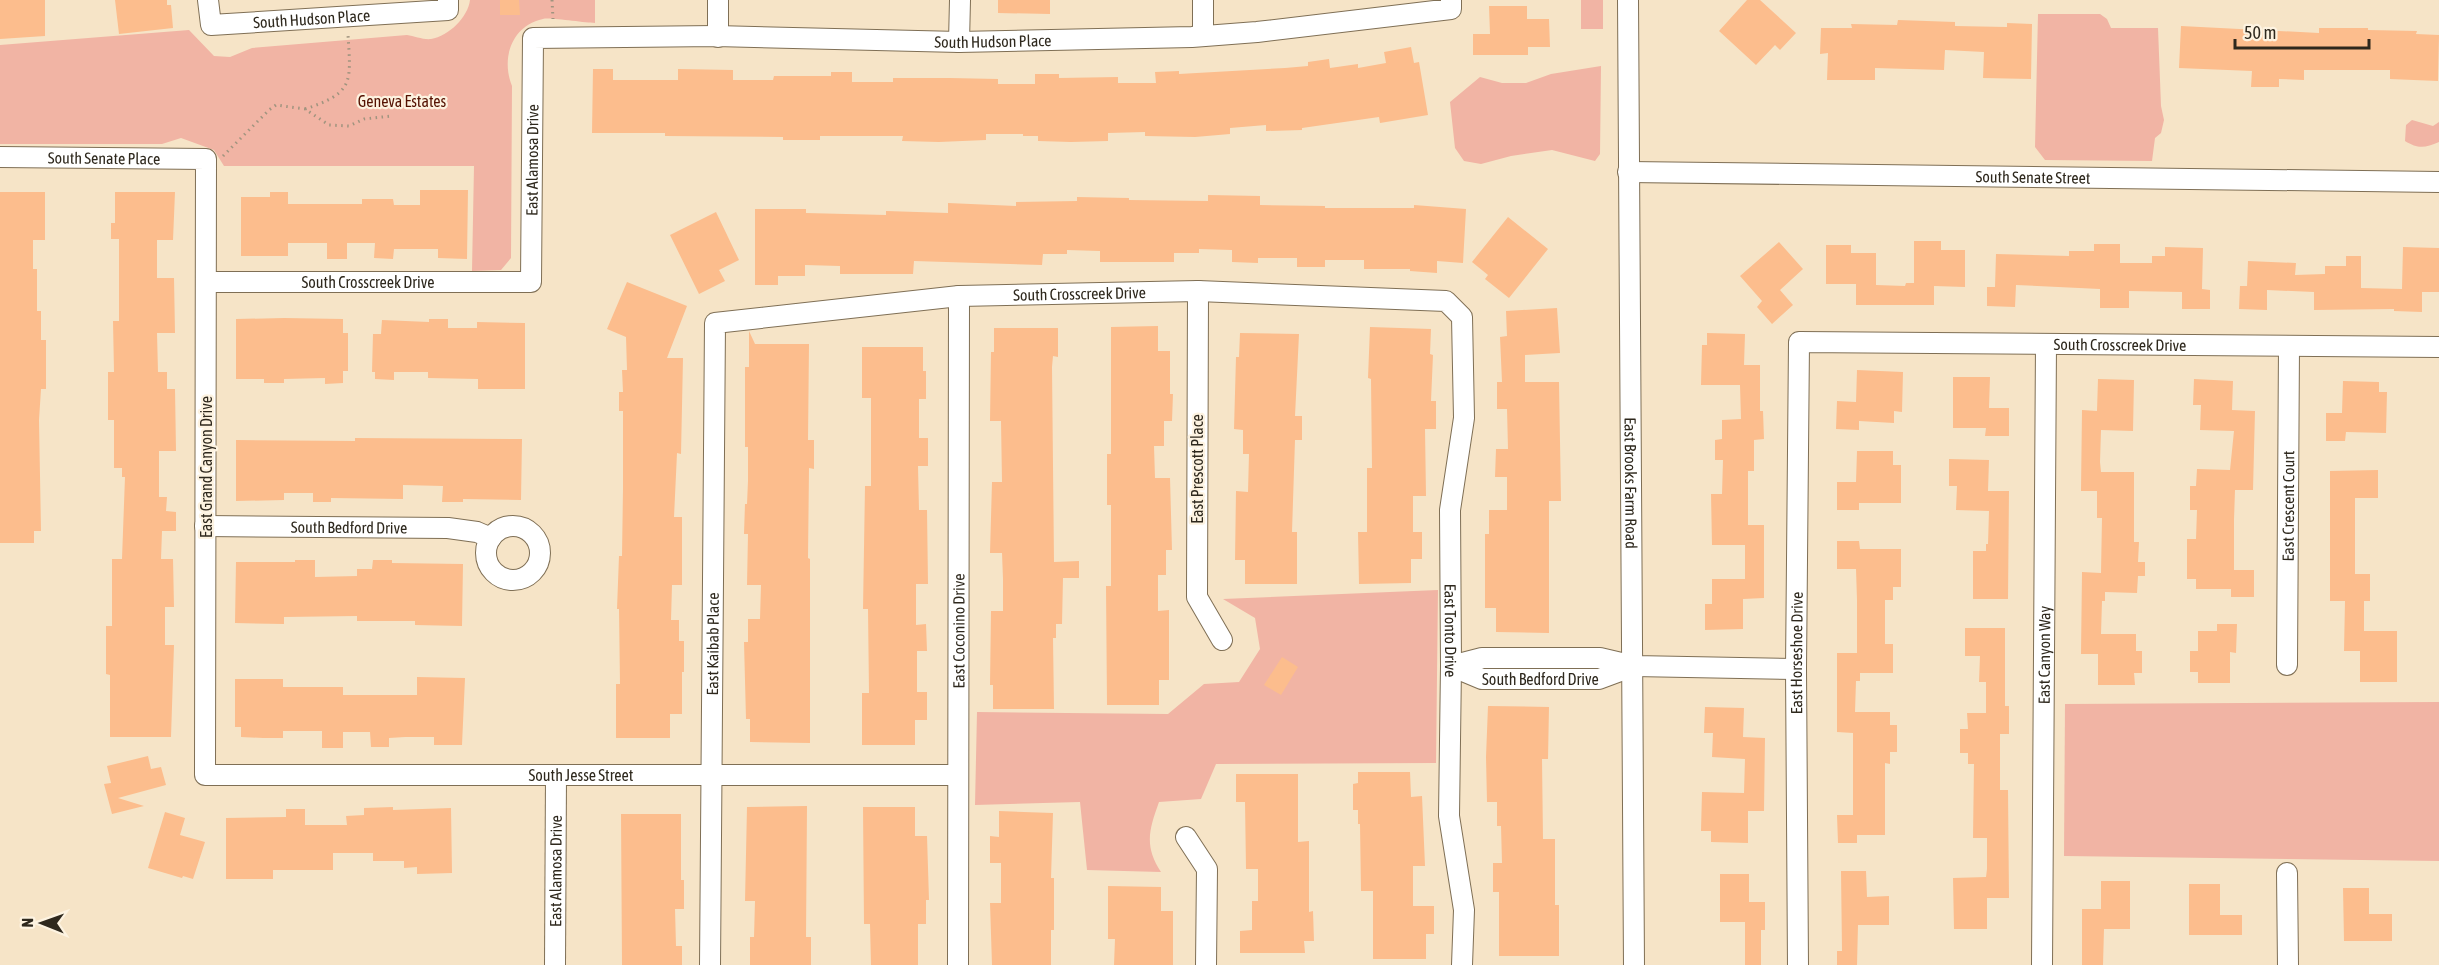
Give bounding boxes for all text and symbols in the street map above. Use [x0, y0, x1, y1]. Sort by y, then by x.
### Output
street label: South Hudson Place [253, 6, 371, 31]
scale bar [2235, 12, 2368, 50]
text: 50 m [2244, 22, 2276, 43]
street label: South Hudson Place [934, 31, 1052, 51]
park label: Geneva Estates [358, 92, 447, 110]
street label: East Alamosa Drive [523, 104, 541, 216]
street label: South Senate Place [48, 148, 160, 168]
street label: South Senate Street [1975, 167, 2091, 187]
street label: South Crosscreek Drive [302, 273, 434, 291]
street label: South Crosscreek Drive [1013, 283, 1146, 304]
street label: South Crosscreek Drive [2053, 335, 2186, 354]
street label: East Grand Canyon Drive [197, 396, 216, 538]
street label: East Prescott Place [1188, 414, 1206, 524]
street label: East Brooks Farm Road [1621, 417, 1641, 549]
street label: East Crescent Court [2279, 450, 2297, 562]
street label: South Bedford Drive [291, 518, 407, 537]
street label: East Coconino Drive [949, 573, 968, 689]
street label: East Tonto Drive [1441, 584, 1460, 677]
street label: East Kaibab Place [703, 592, 722, 696]
street label: East Horseshoe Drive [1787, 592, 1806, 714]
street label: East Canyon Way [2035, 605, 2054, 704]
street label: South Bedford Drive [1482, 670, 1599, 688]
street label: South Jesse Street [529, 766, 634, 784]
street label: East Alamosa Drive [546, 815, 565, 927]
north arrow [12, 893, 72, 953]
text: N [18, 918, 36, 928]

